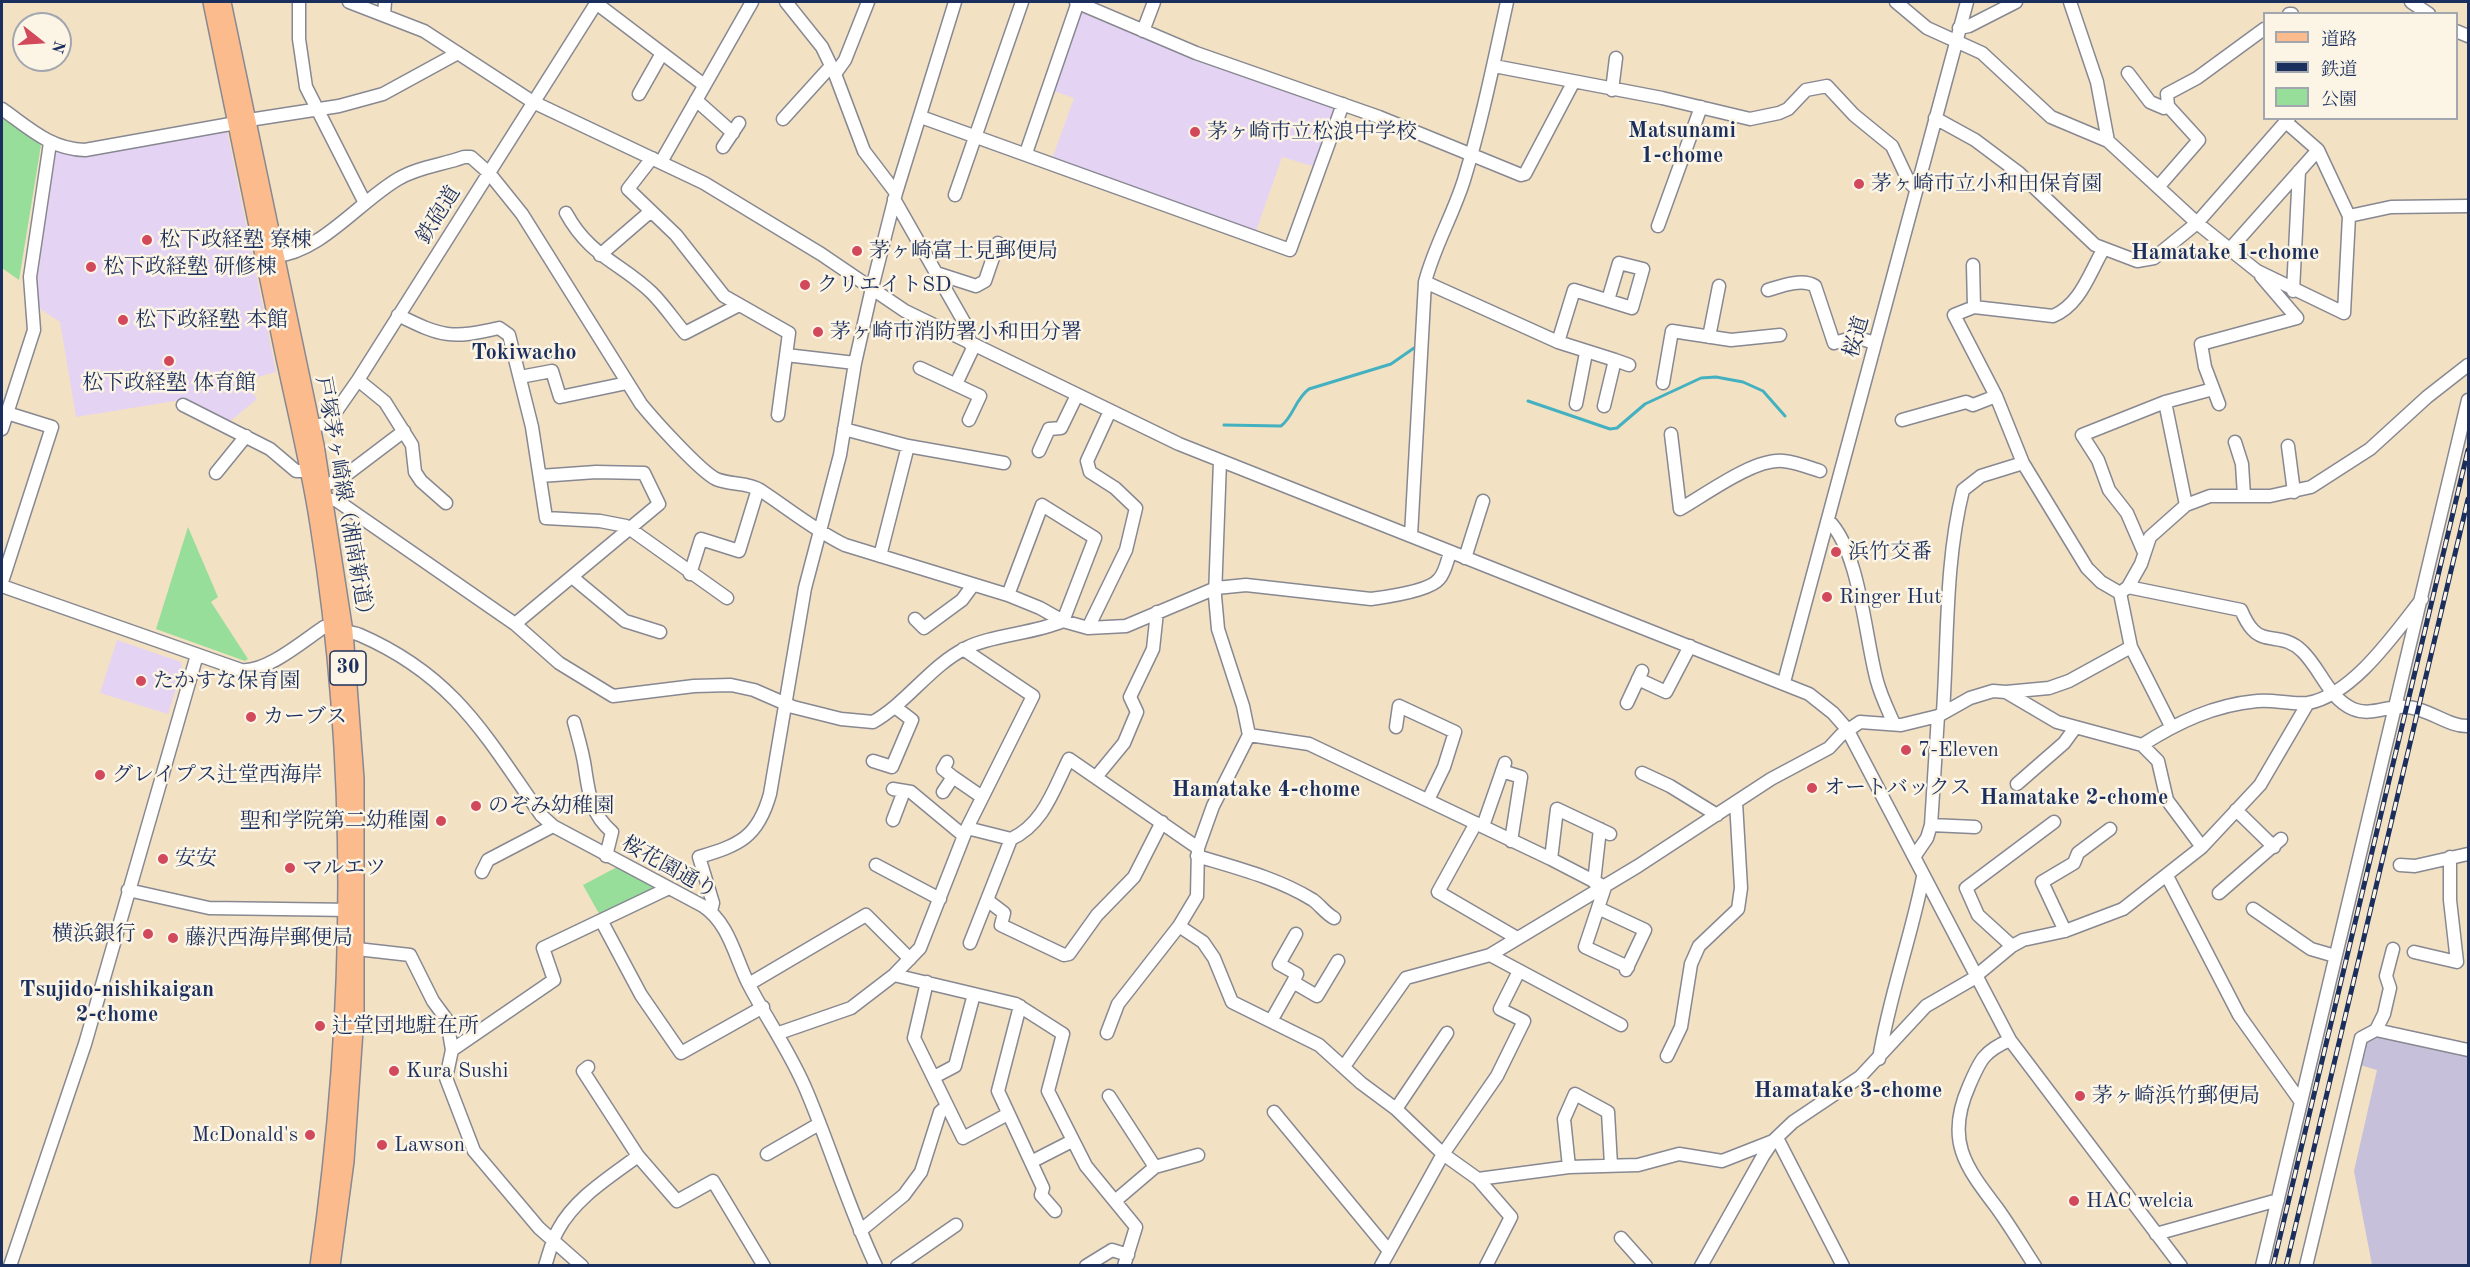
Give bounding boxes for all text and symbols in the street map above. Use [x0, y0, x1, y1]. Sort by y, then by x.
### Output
north arrow [12, 12, 72, 72]
legend [2263, 12, 2458, 120]
text: 道路 [2321, 31, 2357, 49]
text: N [48, 38, 67, 55]
text: 鉄道 [2321, 61, 2357, 79]
text: 公園 [2321, 91, 2357, 109]
district label: Matsunami 1-chome [1628, 118, 1736, 170]
place label: 茅ヶ崎市立松浪中学校 [1207, 119, 1417, 145]
marker: 茅ヶ崎市立松浪中学校 [1188, 125, 1202, 139]
place label: 茅ヶ崎市立小和田保育園 [1871, 171, 2102, 197]
marker: 茅ヶ崎市立小和田保育園 [1852, 177, 1866, 191]
street label: 鉄砲道 [412, 182, 466, 248]
place label: 松下政経塾 寮棟 [159, 227, 312, 253]
marker: 松下政経塾 寮棟 [140, 233, 154, 247]
place label: 茅ヶ崎富士見郵便局 [869, 238, 1058, 264]
district label: Hamatake 1-chome [2131, 240, 2319, 266]
marker: 茅ヶ崎富士見郵便局 [850, 244, 864, 258]
place label: 松下政経塾 研修棟 [103, 254, 277, 280]
marker: 松下政経塾 研修棟 [84, 260, 98, 274]
place label: クリエイトSD [817, 272, 951, 298]
marker: クリエイトSD [798, 278, 812, 292]
place label: 松下政経塾 本館 [135, 307, 288, 333]
marker: 松下政経塾 本館 [116, 313, 130, 327]
street label: 桜道 [1839, 313, 1875, 361]
place label: 茅ヶ崎市消防署小和田分署 [830, 319, 1082, 345]
marker: 茅ヶ崎市消防署小和田分署 [811, 325, 825, 339]
district label: Tokiwacho [471, 340, 577, 366]
marker: 松下政経塾 体育館 [162, 354, 176, 368]
place label: 松下政経塾 体育館 [82, 370, 256, 396]
street label: 戸塚茅ヶ崎線（湘南新道） [310, 375, 378, 627]
place label: 浜竹交番 [1848, 539, 1932, 565]
marker: 浜竹交番 [1829, 545, 1843, 559]
place label: Ringer Hut [1839, 584, 1942, 610]
marker: Ringer Hut [1820, 590, 1834, 604]
road number: 30 [330, 651, 366, 685]
place label: たかすな保育園 [153, 668, 300, 694]
marker: たかすな保育園 [134, 674, 148, 688]
place label: カーブス [263, 704, 347, 730]
marker: カーブス [244, 710, 258, 724]
place label: 7-Eleven [1918, 737, 1999, 763]
marker: 7-Eleven [1899, 743, 1913, 757]
place label: グレイプス辻堂西海岸 [112, 762, 322, 788]
marker: グレイプス辻堂西海岸 [93, 768, 107, 782]
place label: オートバックス [1824, 775, 1971, 801]
district label: Hamatake 4-chome [1172, 777, 1360, 803]
marker: オートバックス [1805, 781, 1819, 795]
district label: Hamatake 2-chome [1980, 785, 2168, 811]
place label: のぞみ幼稚園 [488, 793, 614, 819]
marker: のぞみ幼稚園 [469, 799, 483, 813]
place label: 聖和学院第二幼稚園 [240, 808, 429, 834]
marker: 聖和学院第二幼稚園 [434, 814, 448, 828]
street label: 桜花園通り [617, 832, 721, 904]
place label: 安安 [175, 846, 217, 872]
marker: 安安 [156, 852, 170, 866]
place label: マルエツ [302, 855, 386, 881]
marker: マルエツ [283, 861, 297, 875]
place label: 横浜銀行 [52, 921, 136, 947]
place label: 藤沢西海岸郵便局 [185, 925, 353, 951]
marker: 横浜銀行 [141, 927, 155, 941]
marker: 藤沢西海岸郵便局 [166, 931, 180, 945]
district label: Tsujido-nishikaigan 2-chome [20, 977, 214, 1028]
place label: 辻堂団地駐在所 [332, 1013, 479, 1039]
marker: 辻堂団地駐在所 [313, 1019, 327, 1033]
place label: Kura Sushi [406, 1058, 508, 1084]
marker: Kura Sushi [387, 1064, 401, 1078]
district label: Hamatake 3-chome [1754, 1078, 1942, 1104]
place label: 茅ヶ崎浜竹郵便局 [2092, 1083, 2260, 1109]
marker: 茅ヶ崎浜竹郵便局 [2073, 1089, 2087, 1103]
place label: McDonald's [192, 1122, 298, 1148]
marker: McDonald's [303, 1128, 317, 1142]
place label: Lawson [394, 1132, 465, 1158]
marker: Lawson [375, 1138, 389, 1152]
place label: HAC welcia [2086, 1188, 2193, 1214]
marker: HAC welcia [2067, 1194, 2081, 1208]

